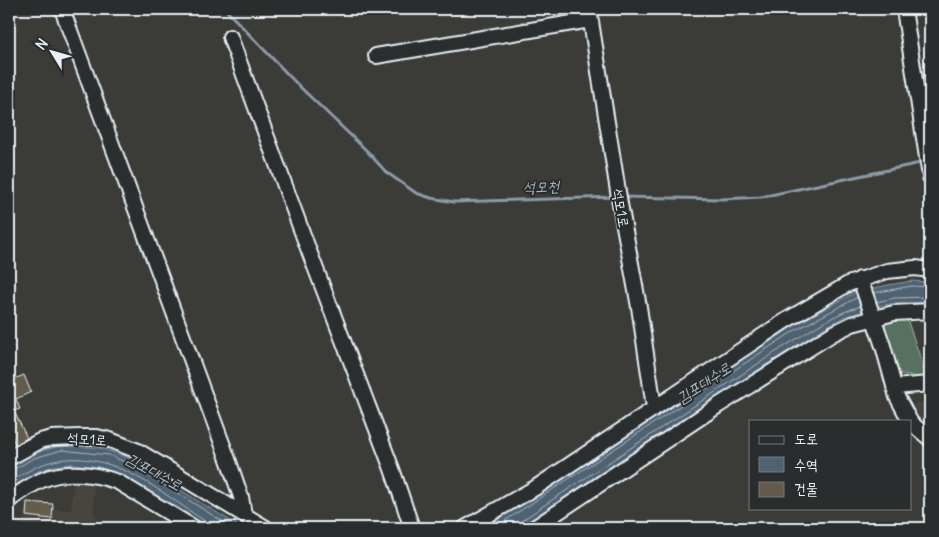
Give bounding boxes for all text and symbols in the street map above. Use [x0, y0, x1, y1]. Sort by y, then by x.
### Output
north arrow [28, 28, 78, 78]
text: N [32, 35, 52, 53]
water label: 석모천 [523, 176, 561, 197]
street label: 석모1로 [609, 187, 633, 229]
water label: 김포대수로 [673, 358, 734, 407]
legend [749, 420, 912, 510]
street label: 석모1로 [67, 429, 107, 449]
text: 도로 [794, 429, 818, 448]
water label: 김포대수로 [123, 449, 185, 495]
text: 수역 [794, 455, 818, 474]
text: 건물 [794, 479, 818, 498]

